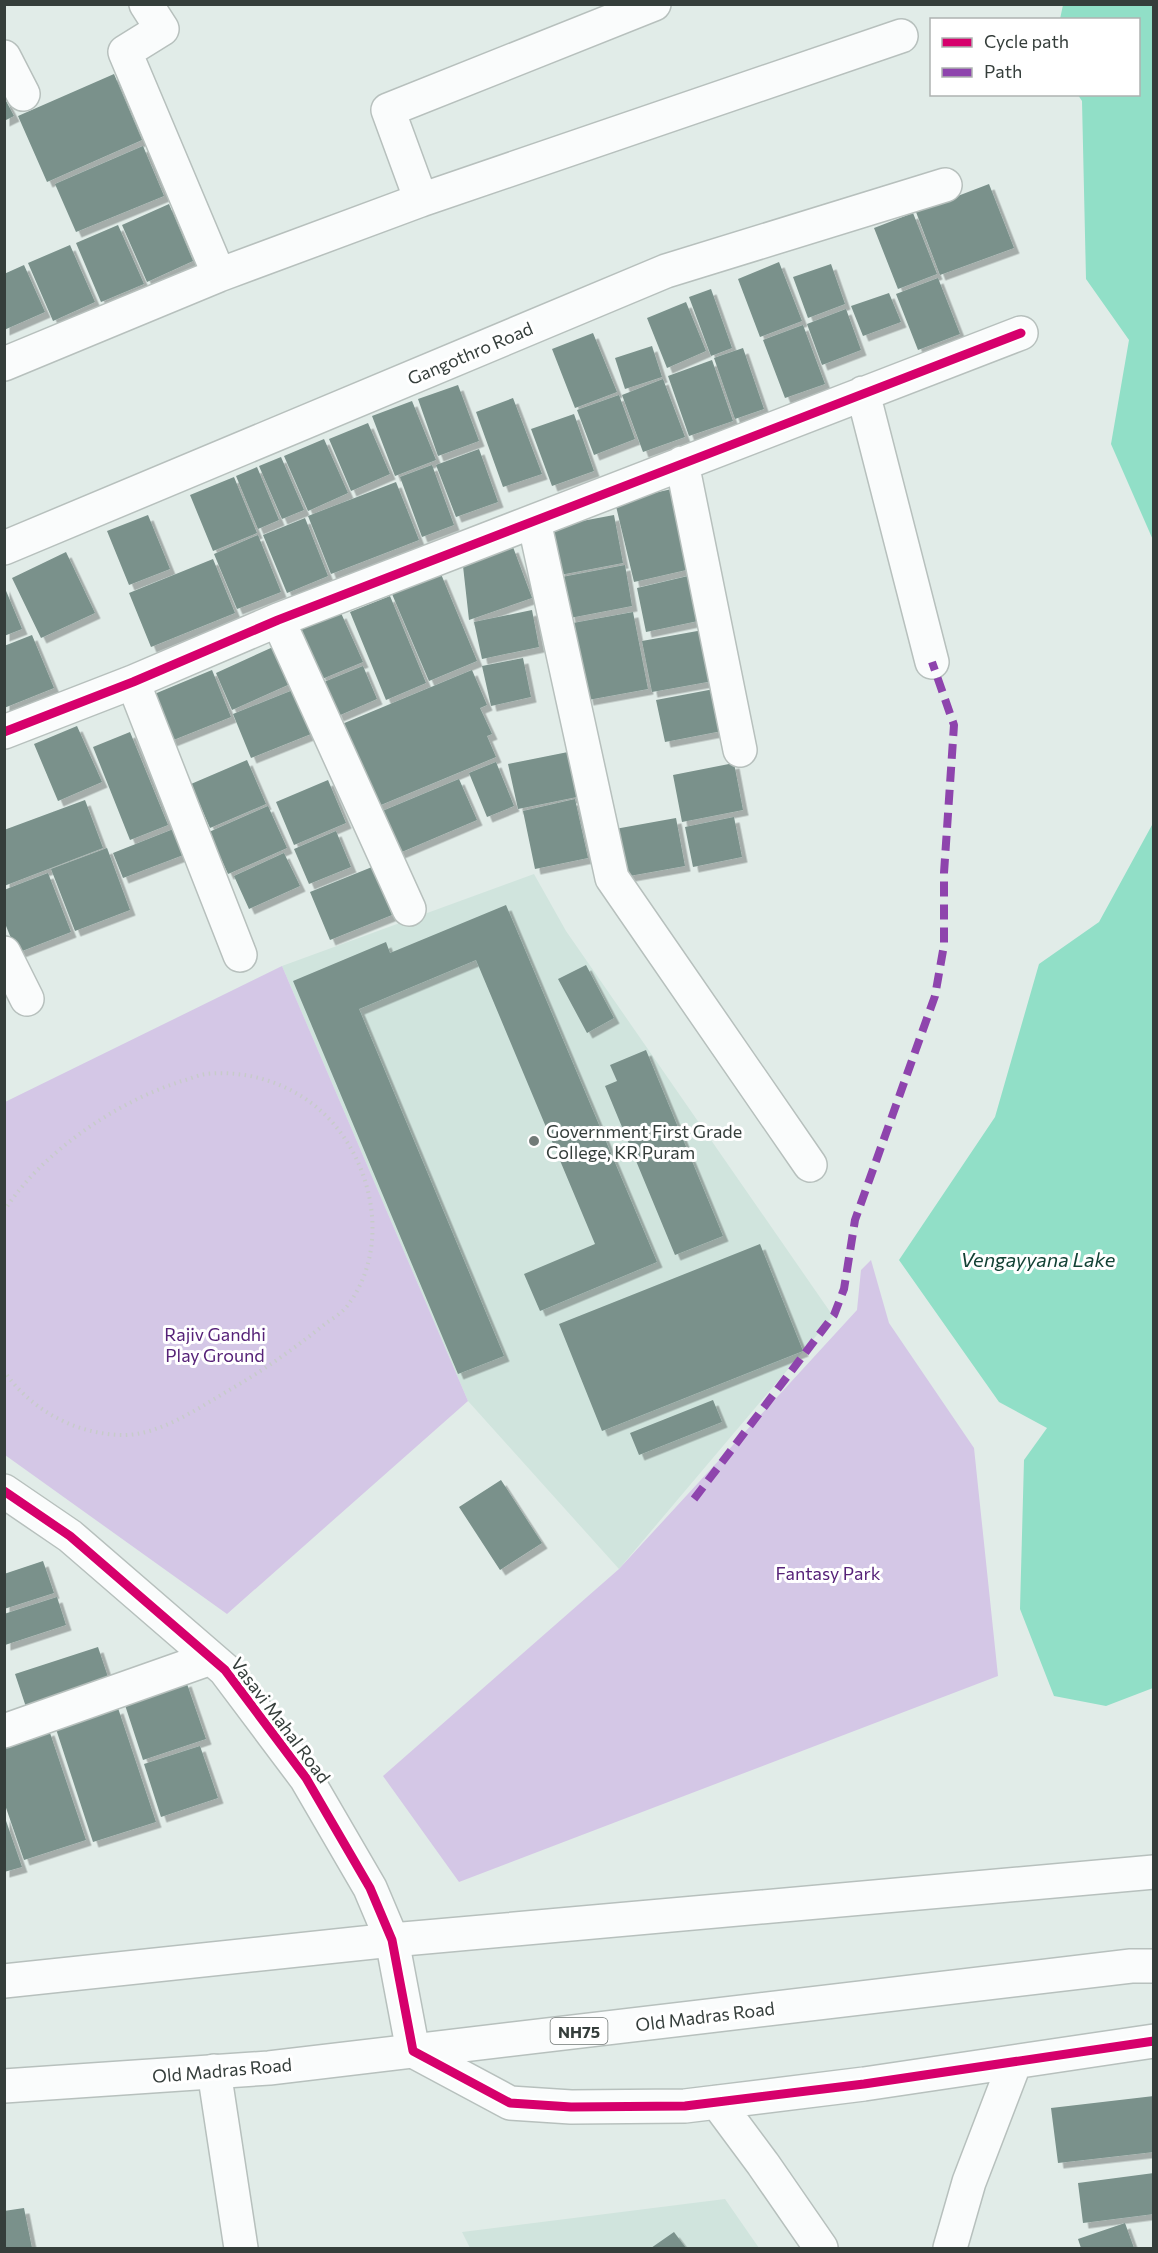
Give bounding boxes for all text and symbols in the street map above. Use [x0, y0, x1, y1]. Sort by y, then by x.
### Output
legend [930, 18, 1140, 96]
text: Cycle path [984, 30, 1069, 52]
text: Path [984, 60, 1022, 82]
street label: Gangothro Road [404, 317, 536, 389]
place label: Government First Grade College, KR Puram [546, 1120, 742, 1163]
marker: Government First Grade College, KR Puram [527, 1134, 541, 1148]
water label: Vengayyana Lake [961, 1247, 1116, 1271]
park label: Rajiv Gandhi Play Ground [164, 1323, 266, 1366]
park label: Fantasy Park [776, 1562, 881, 1584]
street label: Vasavi Mahal Road [227, 1653, 335, 1787]
street label: Old Madras Road [634, 1997, 776, 2035]
road number: NH75 [550, 2018, 608, 2044]
street label: Old Madras Road [151, 2053, 293, 2087]

